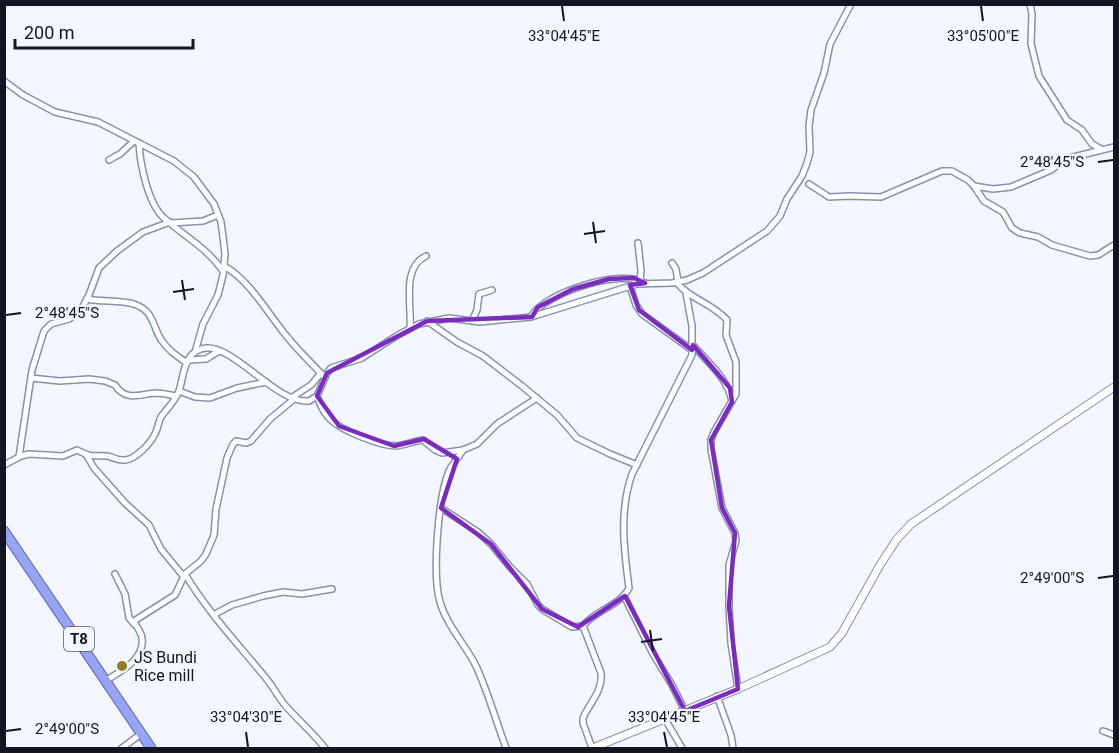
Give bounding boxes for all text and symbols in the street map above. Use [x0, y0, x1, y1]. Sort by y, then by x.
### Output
scale bar [15, 12, 194, 50]
text: 200 m [24, 22, 75, 43]
text: 33°04'45"E [528, 27, 601, 45]
text: 33°05'00"E [947, 27, 1020, 45]
text: 2°48'45"S [1020, 153, 1084, 171]
text: 2°48'45"S [35, 304, 99, 322]
text: 2°49'00"S [1020, 569, 1084, 587]
road number: T8 [64, 627, 94, 651]
place label: JS Bundi Rice mill [134, 648, 197, 685]
marker: JS Bundi Rice mill [115, 659, 129, 673]
text: 33°04'30"E [210, 708, 283, 726]
text: 33°04'45"E [628, 708, 701, 726]
text: 2°49'00"S [35, 720, 99, 738]

